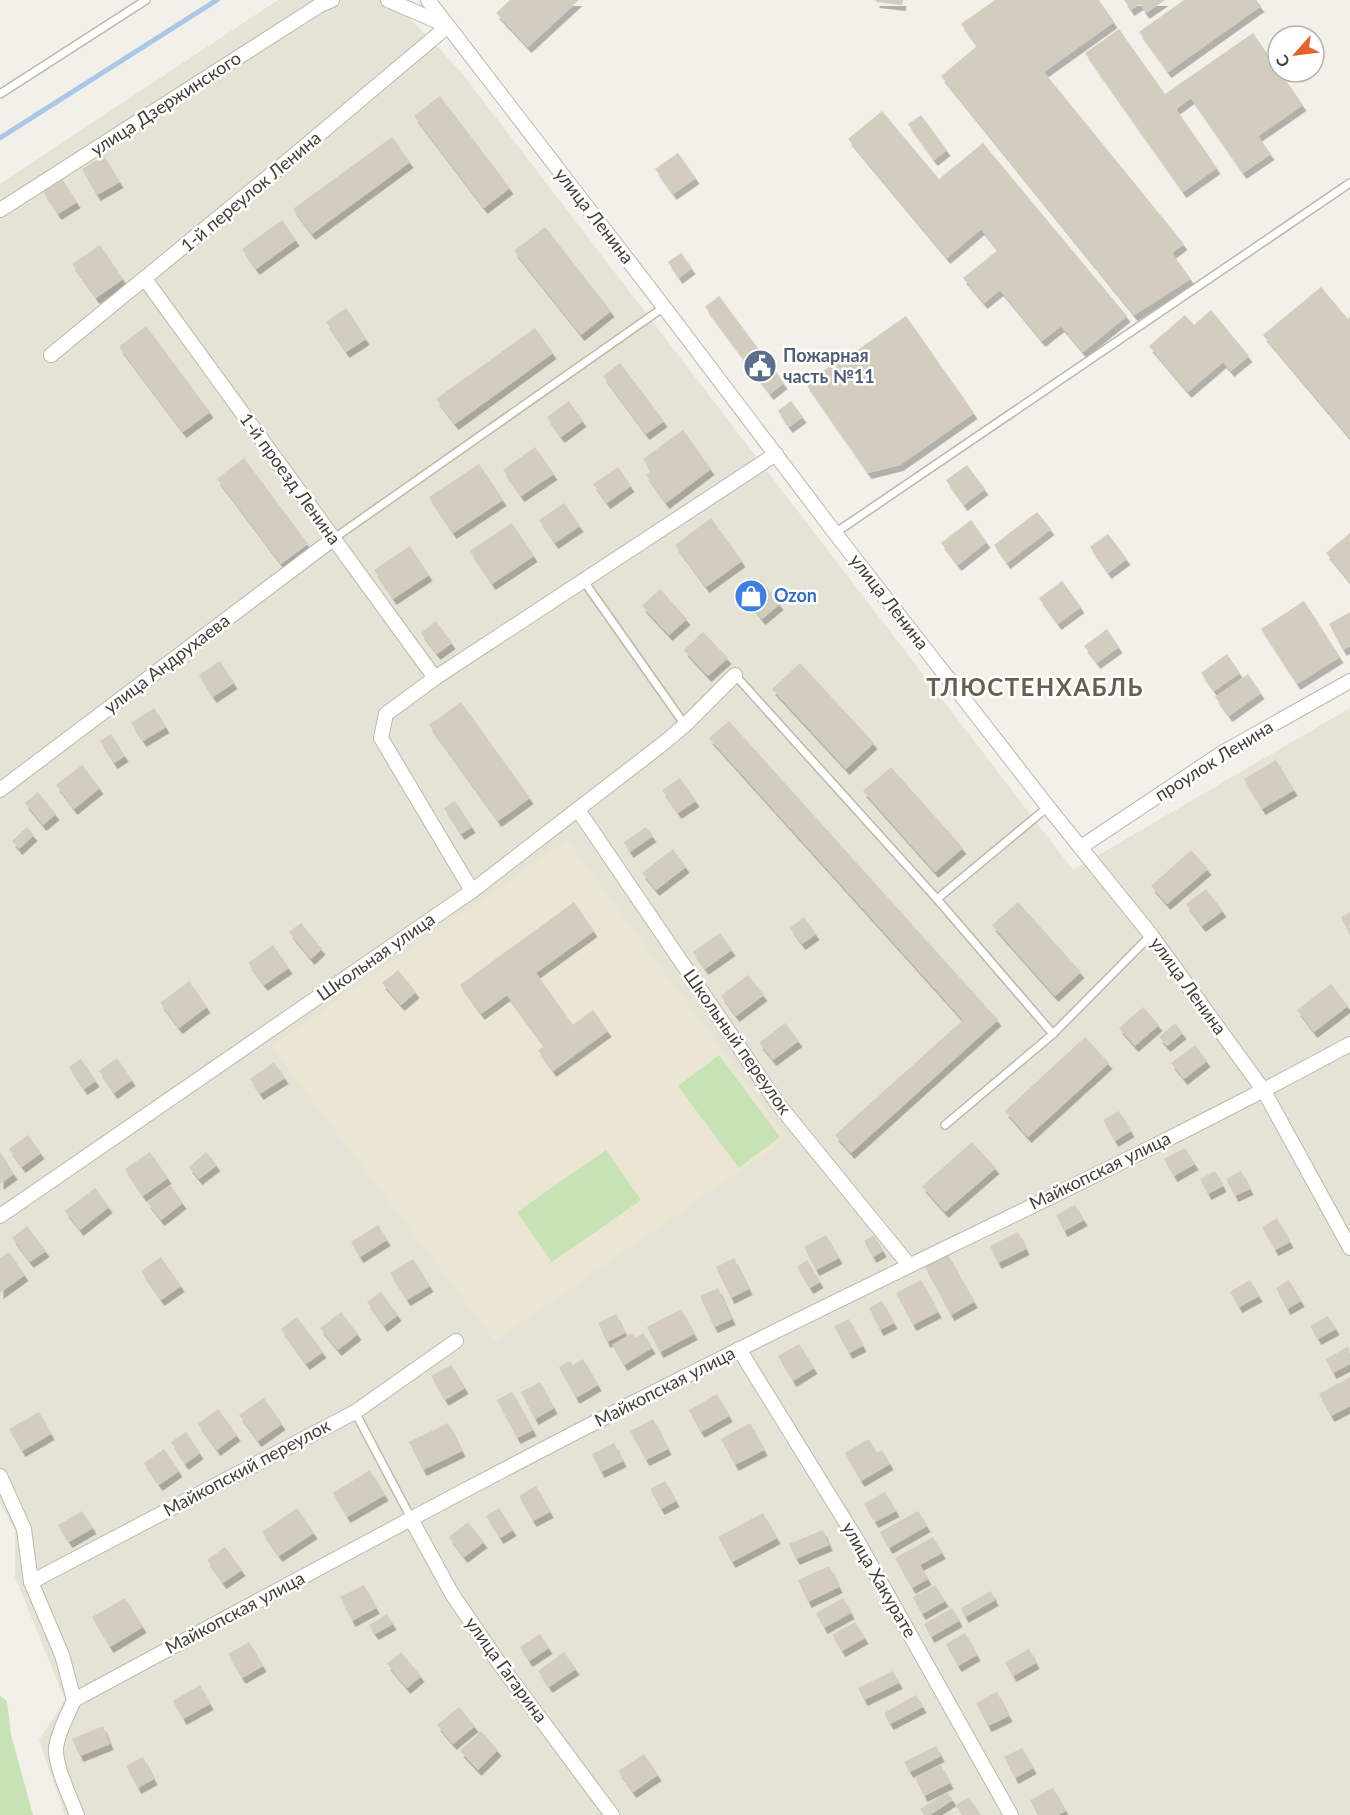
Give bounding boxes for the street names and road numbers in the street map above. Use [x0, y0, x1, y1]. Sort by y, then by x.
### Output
street label: улица Дзержинского [86, 46, 245, 160]
street label: 1-й переулок Ленина [176, 126, 325, 256]
street label: улица Ленина [551, 163, 639, 268]
street label: 1-й проезд Ленина [236, 408, 346, 549]
street label: улица Ленина [846, 549, 934, 654]
street label: улица Андрухаева [99, 609, 234, 718]
street label: проулок Ленина [1150, 715, 1277, 805]
street label: Школьная улица [312, 907, 439, 1005]
street label: улица Ленина [1146, 932, 1232, 1039]
street label: Школьный переулок [679, 964, 797, 1119]
street label: Майкопская улица [1025, 1126, 1174, 1214]
street label: Майкопская улица [591, 1341, 738, 1431]
street label: Майкопский переулок [159, 1413, 334, 1520]
street label: улица Хакурате [838, 1518, 922, 1641]
street label: Майкопская улица [161, 1566, 308, 1658]
street label: улица Гагарина [461, 1612, 553, 1727]

